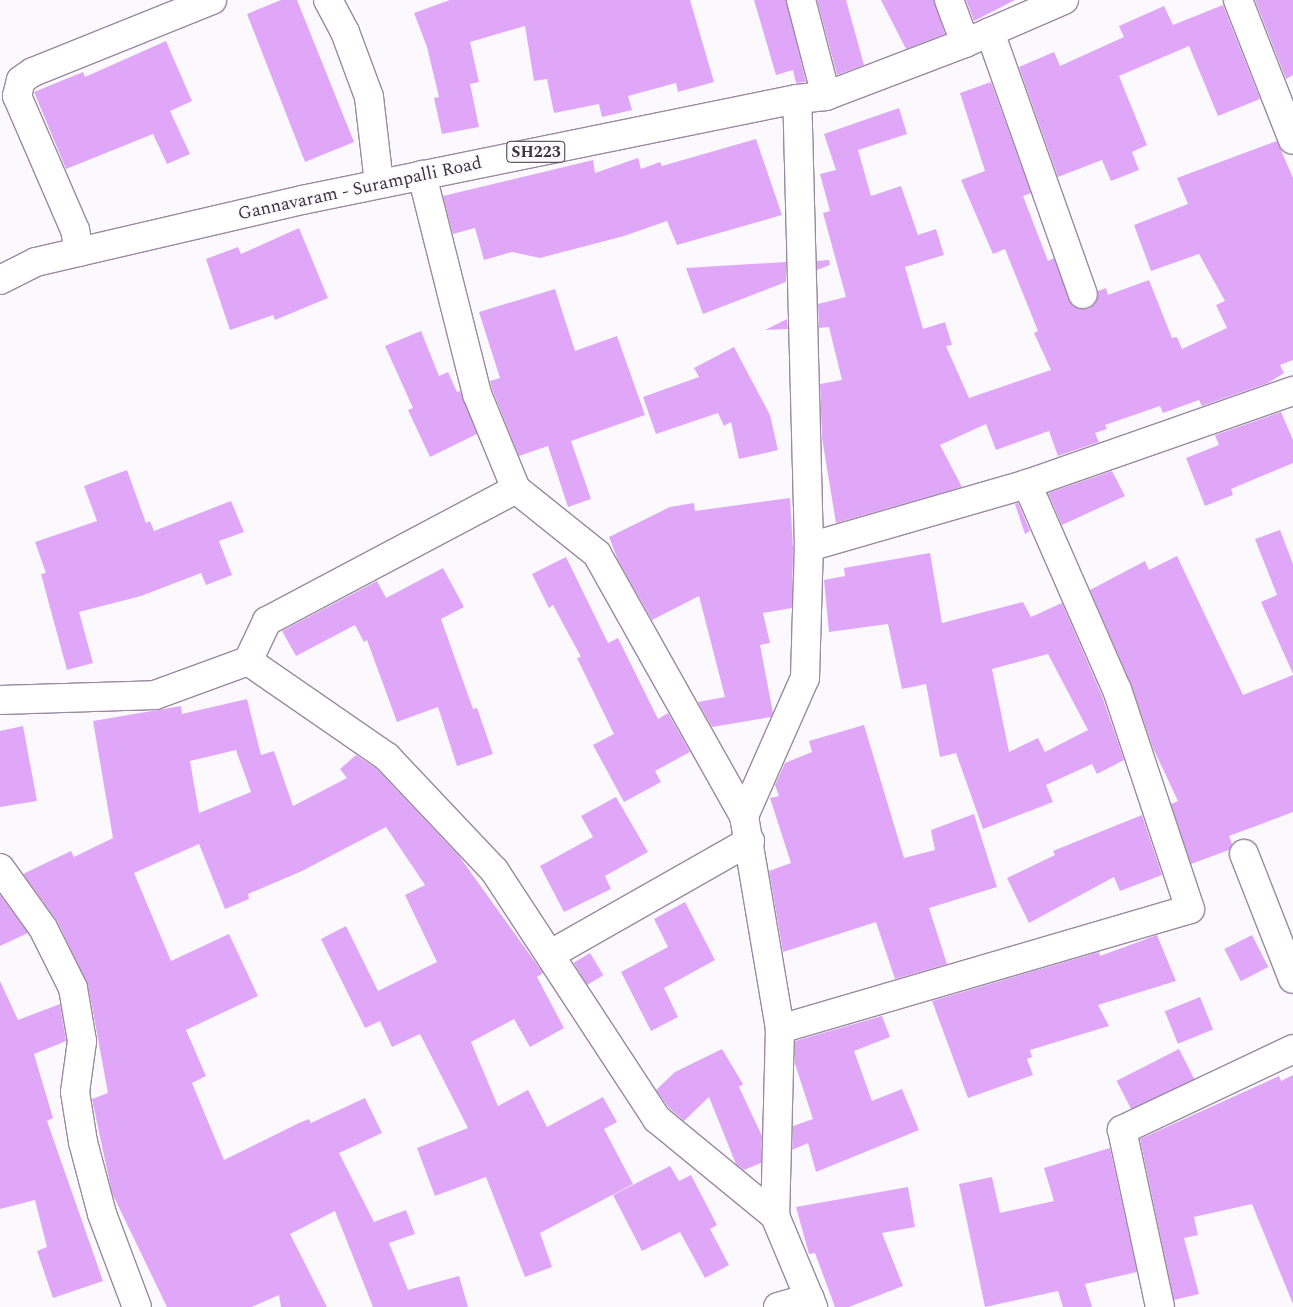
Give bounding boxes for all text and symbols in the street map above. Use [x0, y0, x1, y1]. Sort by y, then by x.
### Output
road number: SH223 [506, 138, 566, 166]
street label: Gannavaram - Surampalli Road [236, 153, 484, 225]

